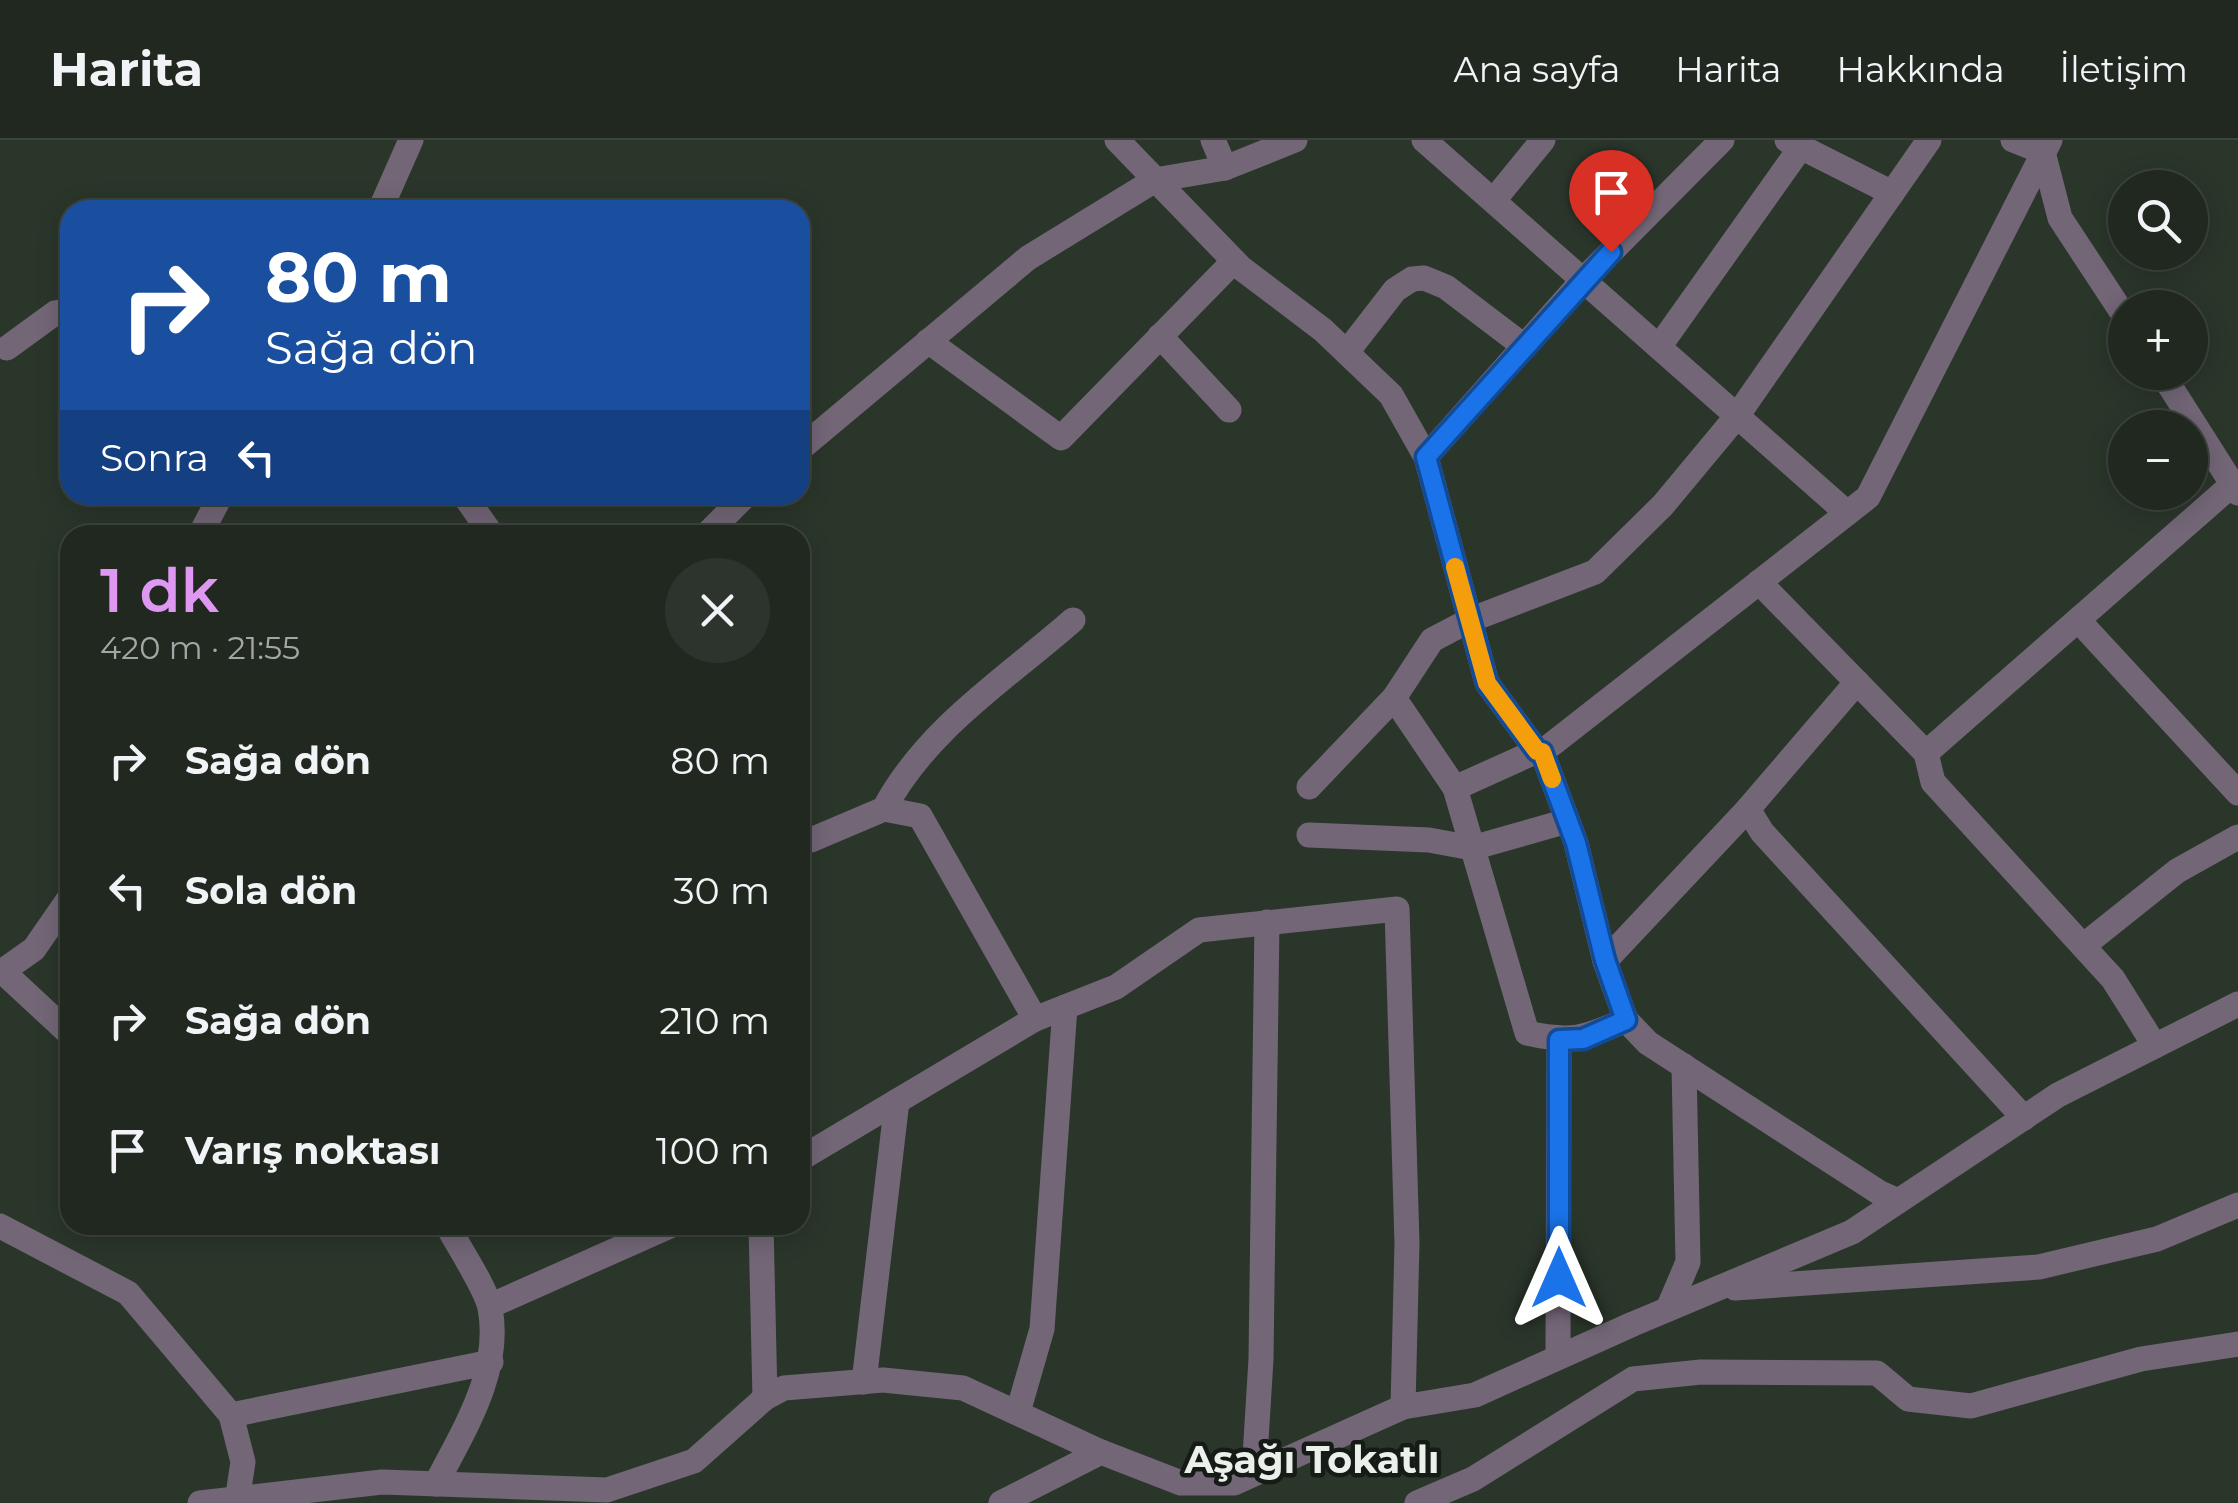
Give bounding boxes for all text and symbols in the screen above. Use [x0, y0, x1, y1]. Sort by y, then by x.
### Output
text: Harita [50, 40, 203, 98]
text: Ana sayfa [1454, 48, 1620, 91]
text: Harita [1675, 48, 1781, 91]
text: Hakkında [1836, 48, 2005, 91]
text: İletişim [2060, 48, 2188, 91]
pin [1569, 150, 1654, 253]
icon: arrive [1584, 165, 1639, 220]
map controls [2108, 170, 2208, 510]
button: search [2108, 170, 2208, 270]
text: 80 m [265, 234, 452, 320]
icon: right [100, 240, 230, 370]
button: + [2108, 290, 2208, 390]
text: Sağa dön [265, 320, 478, 375]
button: − [2108, 410, 2208, 510]
icon: left [229, 430, 284, 485]
text: Sonra [100, 434, 209, 481]
text: 1 dk [100, 554, 219, 627]
button: close [665, 558, 770, 663]
text: 420 m · 21:55 [100, 628, 300, 667]
icon: right [100, 733, 155, 788]
text: Sağa dön [185, 737, 371, 784]
text: 80 m [670, 737, 770, 784]
icon: left [100, 863, 155, 918]
text: Sola dön [185, 867, 357, 914]
text: 30 m [673, 867, 770, 914]
icon: right [100, 993, 155, 1048]
text: Sağa dön [185, 997, 371, 1044]
text: 210 m [659, 997, 770, 1044]
icon: arrive [100, 1123, 155, 1178]
text: Varış noktası [185, 1127, 440, 1174]
text: 100 m [656, 1127, 770, 1174]
position arrow [1507, 1226, 1611, 1330]
district label: Aşağı Tokatlı [1183, 1436, 1440, 1483]

